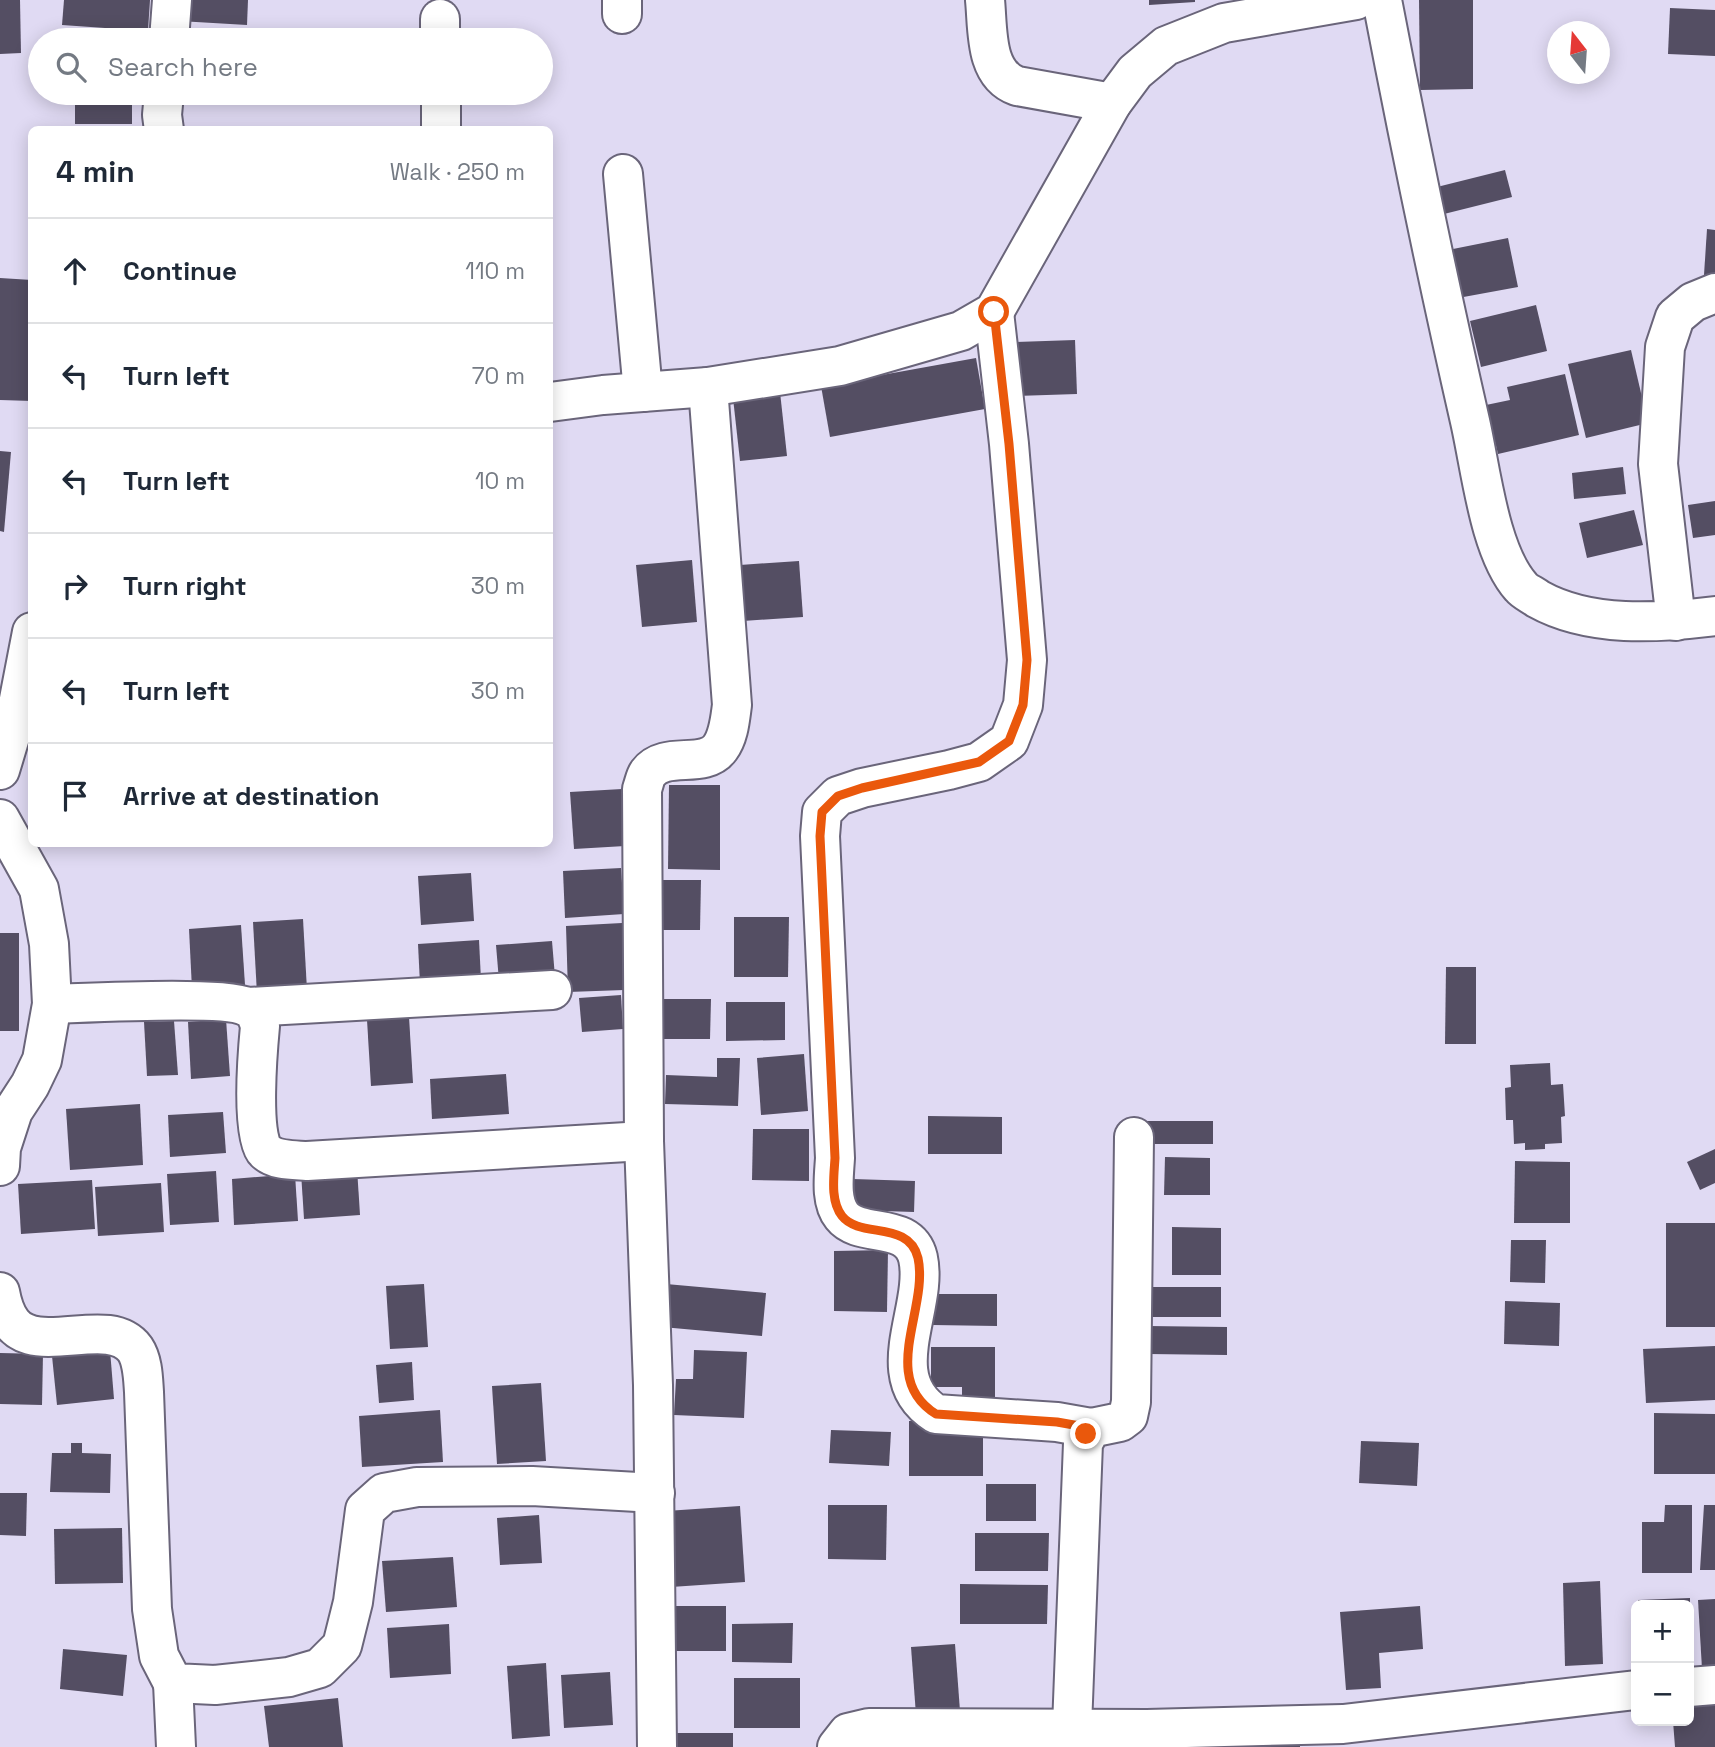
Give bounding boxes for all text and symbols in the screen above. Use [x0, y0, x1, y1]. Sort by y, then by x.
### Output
north arrow [1547, 21, 1610, 84]
search box [28, 28, 553, 105]
icon: search [52, 48, 90, 86]
text: Search here [108, 50, 258, 84]
text: 4 min [56, 152, 135, 191]
text: Walk · 250 m [390, 157, 525, 187]
icon: ahead [56, 252, 94, 290]
text: Continue [123, 254, 237, 288]
text: 110 m [465, 256, 525, 286]
route start [978, 296, 1009, 327]
icon: left [56, 357, 94, 395]
text: Turn left [123, 359, 230, 393]
text: 70 m [472, 361, 525, 391]
icon: left [56, 462, 94, 500]
text: Turn left [123, 464, 230, 498]
text: 10 m [475, 466, 525, 496]
icon: right [56, 567, 94, 605]
text: Turn right [123, 569, 247, 603]
text: 30 m [471, 571, 525, 601]
icon: left [56, 672, 94, 710]
text: Turn left [123, 674, 230, 708]
text: 30 m [471, 676, 525, 706]
icon: arrive [56, 777, 94, 815]
text: Arrive at destination [123, 779, 380, 813]
route end [1070, 1418, 1101, 1449]
map controls [1631, 1600, 1694, 1726]
button: + [1631, 1600, 1694, 1663]
button: − [1631, 1663, 1694, 1726]

